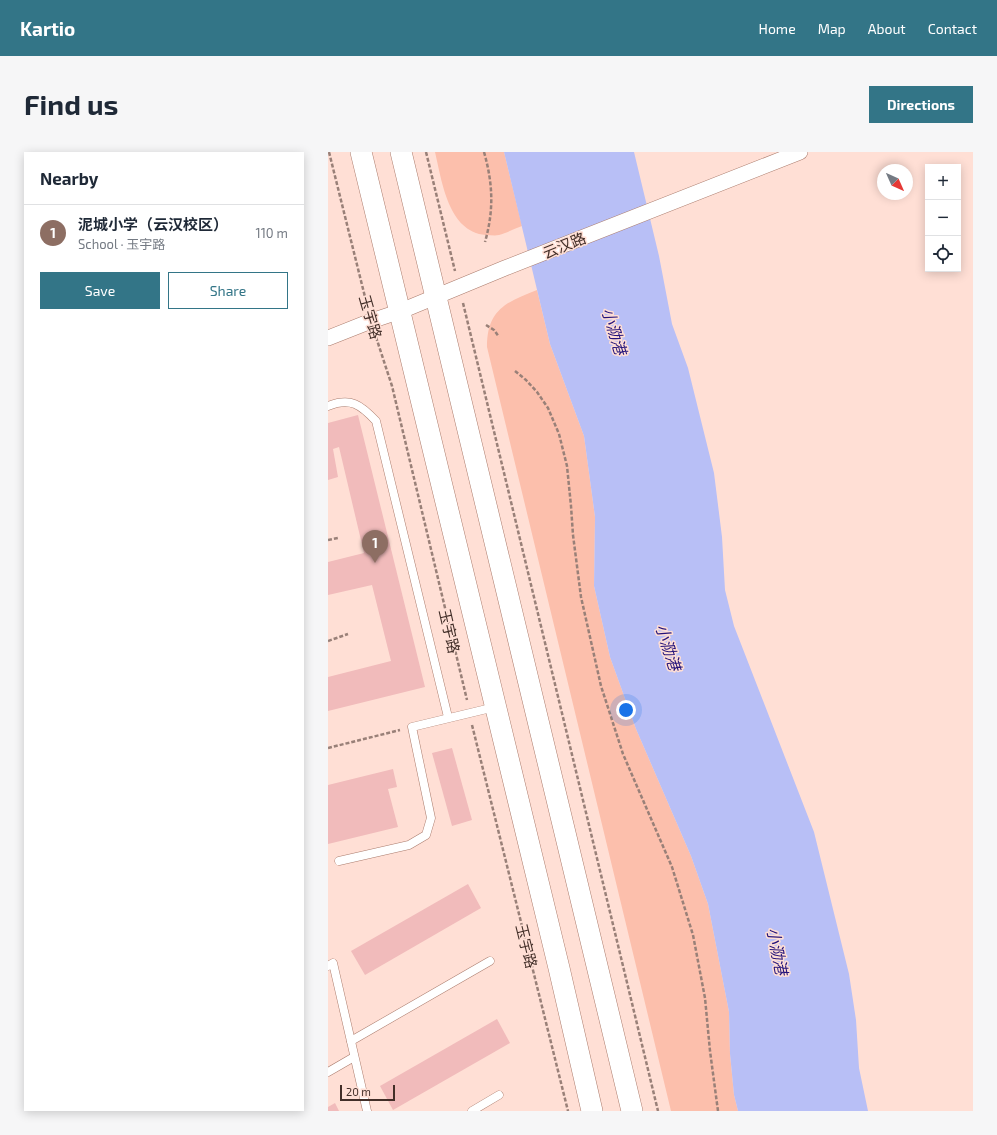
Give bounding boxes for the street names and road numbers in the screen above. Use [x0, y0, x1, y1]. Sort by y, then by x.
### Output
street label: 云汉路 [540, 228, 588, 262]
street label: 玉宇路 [356, 293, 386, 341]
street label: 玉宇路 [436, 607, 464, 655]
street label: 玉宇路 [513, 922, 541, 970]

